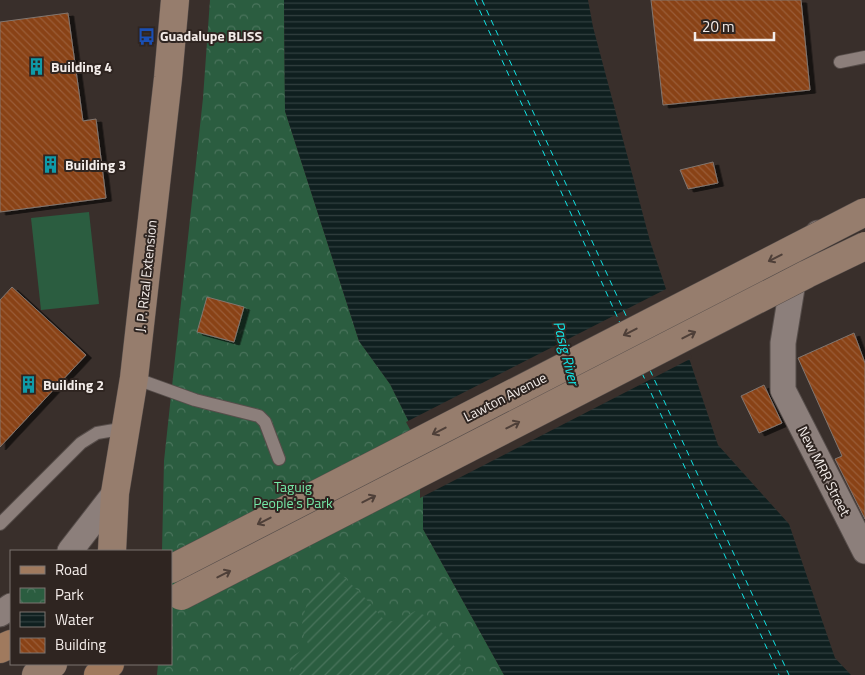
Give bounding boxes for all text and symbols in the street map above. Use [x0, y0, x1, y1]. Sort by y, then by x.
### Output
scale bar [695, 10, 774, 42]
text: 20 m [702, 15, 735, 38]
place label: Guadalupe BLISS [160, 25, 262, 46]
bus stop icon: Guadalupe BLISS [136, 26, 156, 46]
place label: Building 4 [51, 56, 112, 77]
building icon: Building 4 [27, 57, 47, 77]
place label: Building 3 [65, 154, 126, 175]
building icon: Building 3 [41, 155, 61, 175]
street label: J. P. Rizal Extension [129, 219, 162, 333]
one-way arrow [768, 254, 783, 263]
water label: Pasig River [547, 318, 586, 390]
one-way arrow [623, 327, 638, 337]
one-way arrow [681, 330, 696, 339]
street label: Lawton Avenue [459, 367, 550, 427]
place label: Building 2 [43, 374, 104, 395]
building icon: Building 2 [19, 375, 39, 395]
one-way arrow [506, 420, 521, 430]
street label: New MRR Street [793, 422, 856, 519]
one-way arrow [432, 426, 447, 436]
park label: Taguig People's Park [253, 476, 333, 513]
one-way arrow [361, 494, 376, 503]
one-way arrow [257, 517, 272, 526]
legend [10, 550, 172, 665]
text: Road [55, 558, 87, 581]
one-way arrow [217, 569, 232, 579]
text: Park [55, 583, 84, 606]
text: Water [55, 608, 94, 631]
text: Building [55, 633, 106, 656]

